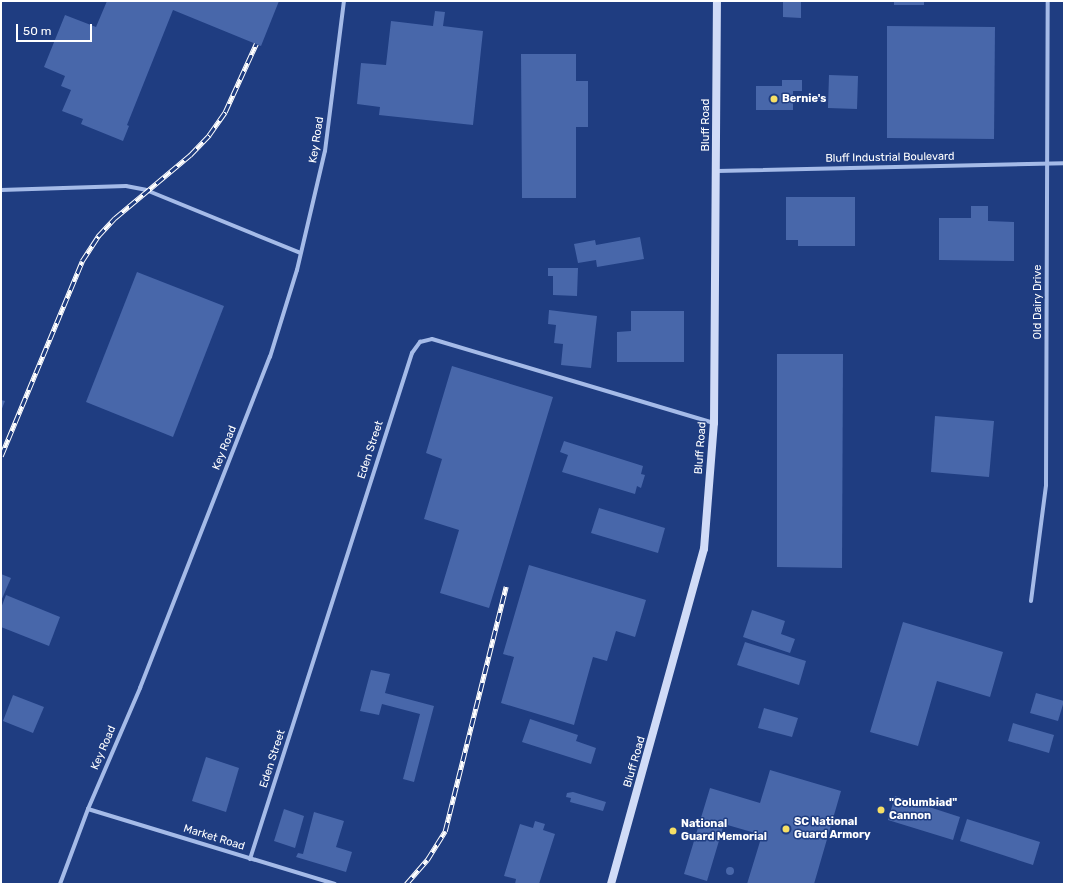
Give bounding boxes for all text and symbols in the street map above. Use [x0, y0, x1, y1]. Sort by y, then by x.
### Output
scale bar [18, 16, 94, 42]
text: 50 m [23, 24, 51, 38]
place label: Bernie's [782, 92, 826, 106]
marker: Bernie's [769, 94, 779, 104]
street label: Bluff Road [699, 98, 713, 152]
street label: Key Road [307, 116, 327, 164]
street label: Bluff Industrial Boulevard [825, 150, 955, 166]
street label: Old Dairy Drive [1031, 264, 1045, 340]
street label: Eden Street [355, 419, 387, 481]
street label: Bluff Road [693, 421, 709, 475]
street label: Key Road [210, 424, 240, 472]
street label: Key Road [89, 724, 119, 772]
street label: Eden Street [257, 728, 289, 790]
street label: Bluff Road [621, 735, 649, 789]
place label: "Columbiad" Cannon [889, 797, 957, 823]
marker: "Columbiad" Cannon [876, 805, 886, 815]
place label: SC National Guard Armory [794, 816, 871, 842]
place label: National Guard Memorial [681, 818, 767, 844]
street label: Market Road [182, 822, 246, 854]
marker: SC National Guard Armory [781, 824, 791, 834]
marker: National Guard Memorial [668, 826, 678, 836]

